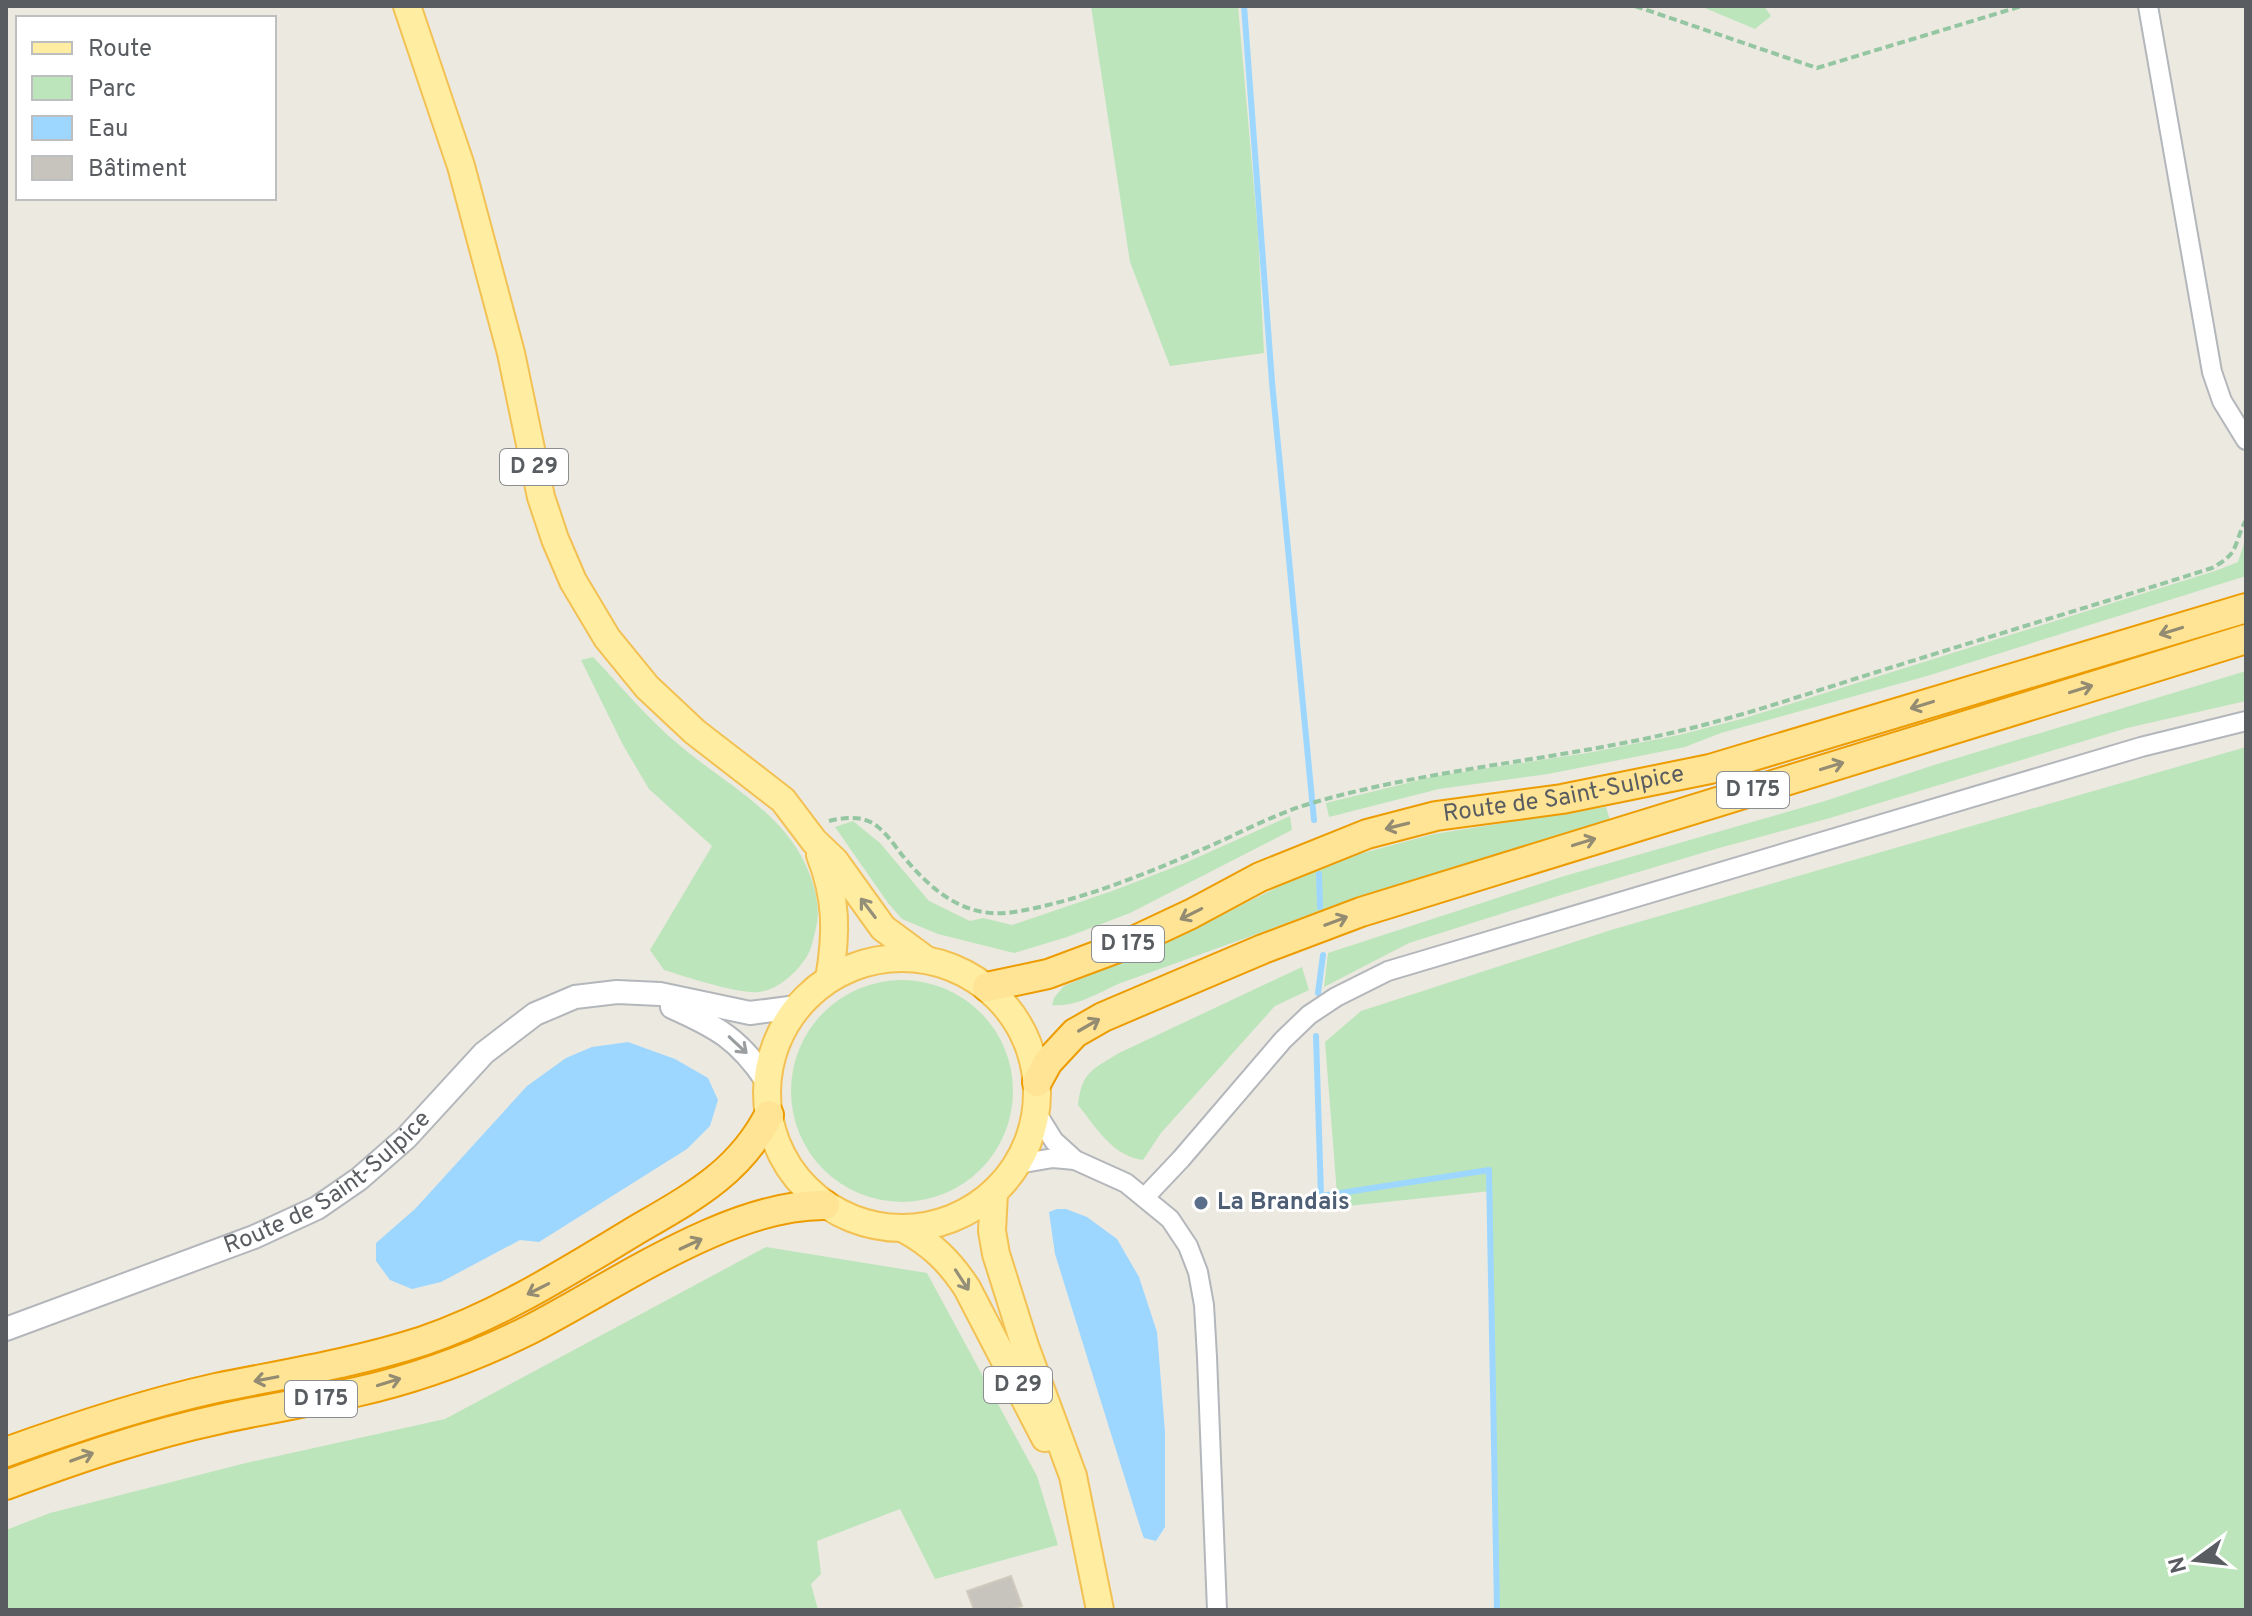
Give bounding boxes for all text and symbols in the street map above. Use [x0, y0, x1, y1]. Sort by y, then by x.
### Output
legend [16, 16, 276, 200]
text: Route [88, 35, 152, 65]
text: Parc [88, 75, 136, 105]
text: Eau [88, 115, 128, 145]
text: Bâtiment [88, 155, 187, 185]
road number: D 29 [500, 449, 568, 485]
one-way arrow [2159, 624, 2185, 639]
one-way arrow [2067, 681, 2093, 696]
one-way arrow [1910, 698, 1936, 713]
one-way arrow [1820, 757, 1845, 772]
street label: Route de Saint-Sulpice [1441, 760, 1687, 830]
road number: D 175 [1717, 772, 1789, 808]
one-way arrow [1385, 819, 1410, 834]
one-way arrow [1570, 834, 1596, 849]
one-way arrow [860, 897, 876, 919]
one-way arrow [1179, 907, 1203, 922]
one-way arrow [1323, 913, 1348, 927]
road number: D 175 [1092, 926, 1164, 962]
one-way arrow [1077, 1017, 1100, 1033]
one-way arrow [728, 1036, 748, 1055]
street label: Route de Saint-Sulpice [220, 1105, 438, 1262]
place label: La Brandais [1217, 1188, 1350, 1218]
marker: La Brandais [1192, 1194, 1210, 1212]
one-way arrow [678, 1236, 702, 1251]
one-way arrow [953, 1269, 970, 1291]
one-way arrow [527, 1282, 551, 1298]
road number: D 29 [984, 1367, 1052, 1403]
one-way arrow [254, 1372, 279, 1387]
one-way arrow [376, 1374, 401, 1389]
road number: D 175 [285, 1381, 357, 1417]
one-way arrow [69, 1449, 94, 1464]
north arrow [2156, 1520, 2236, 1600]
text: N [2164, 1553, 2194, 1576]

